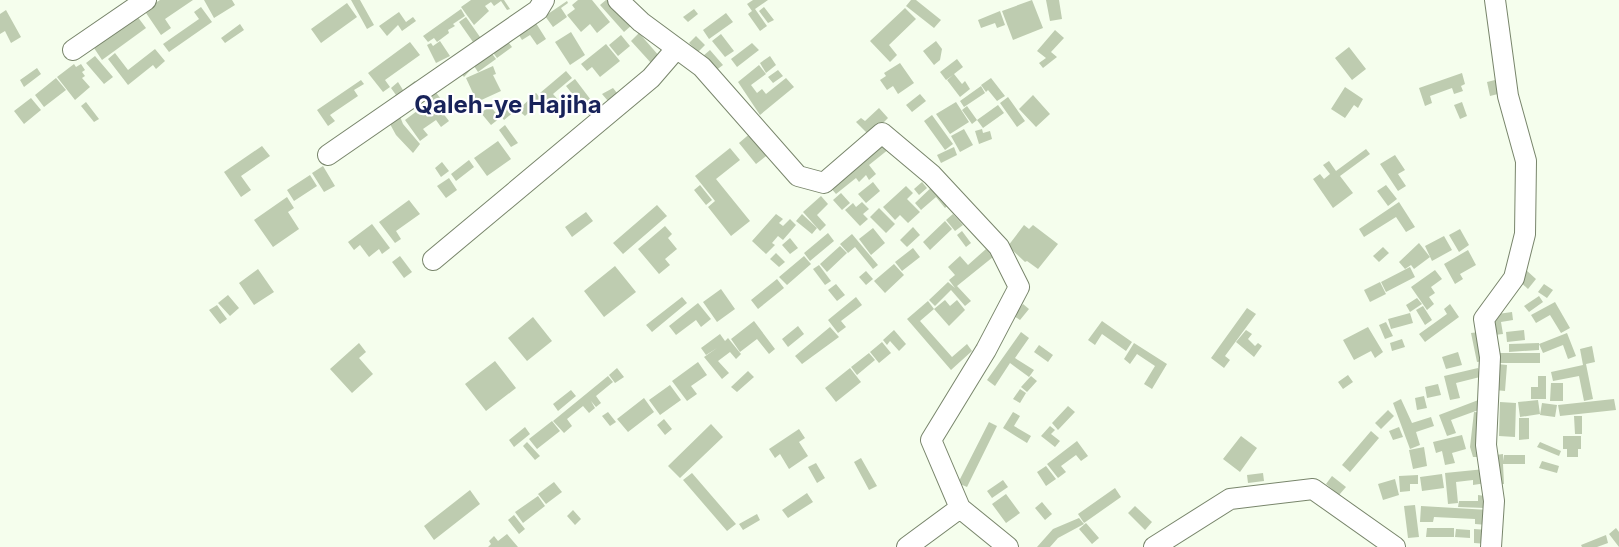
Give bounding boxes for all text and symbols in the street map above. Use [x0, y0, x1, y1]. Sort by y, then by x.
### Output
district label: Qaleh-ye Hajiha [414, 90, 602, 119]

